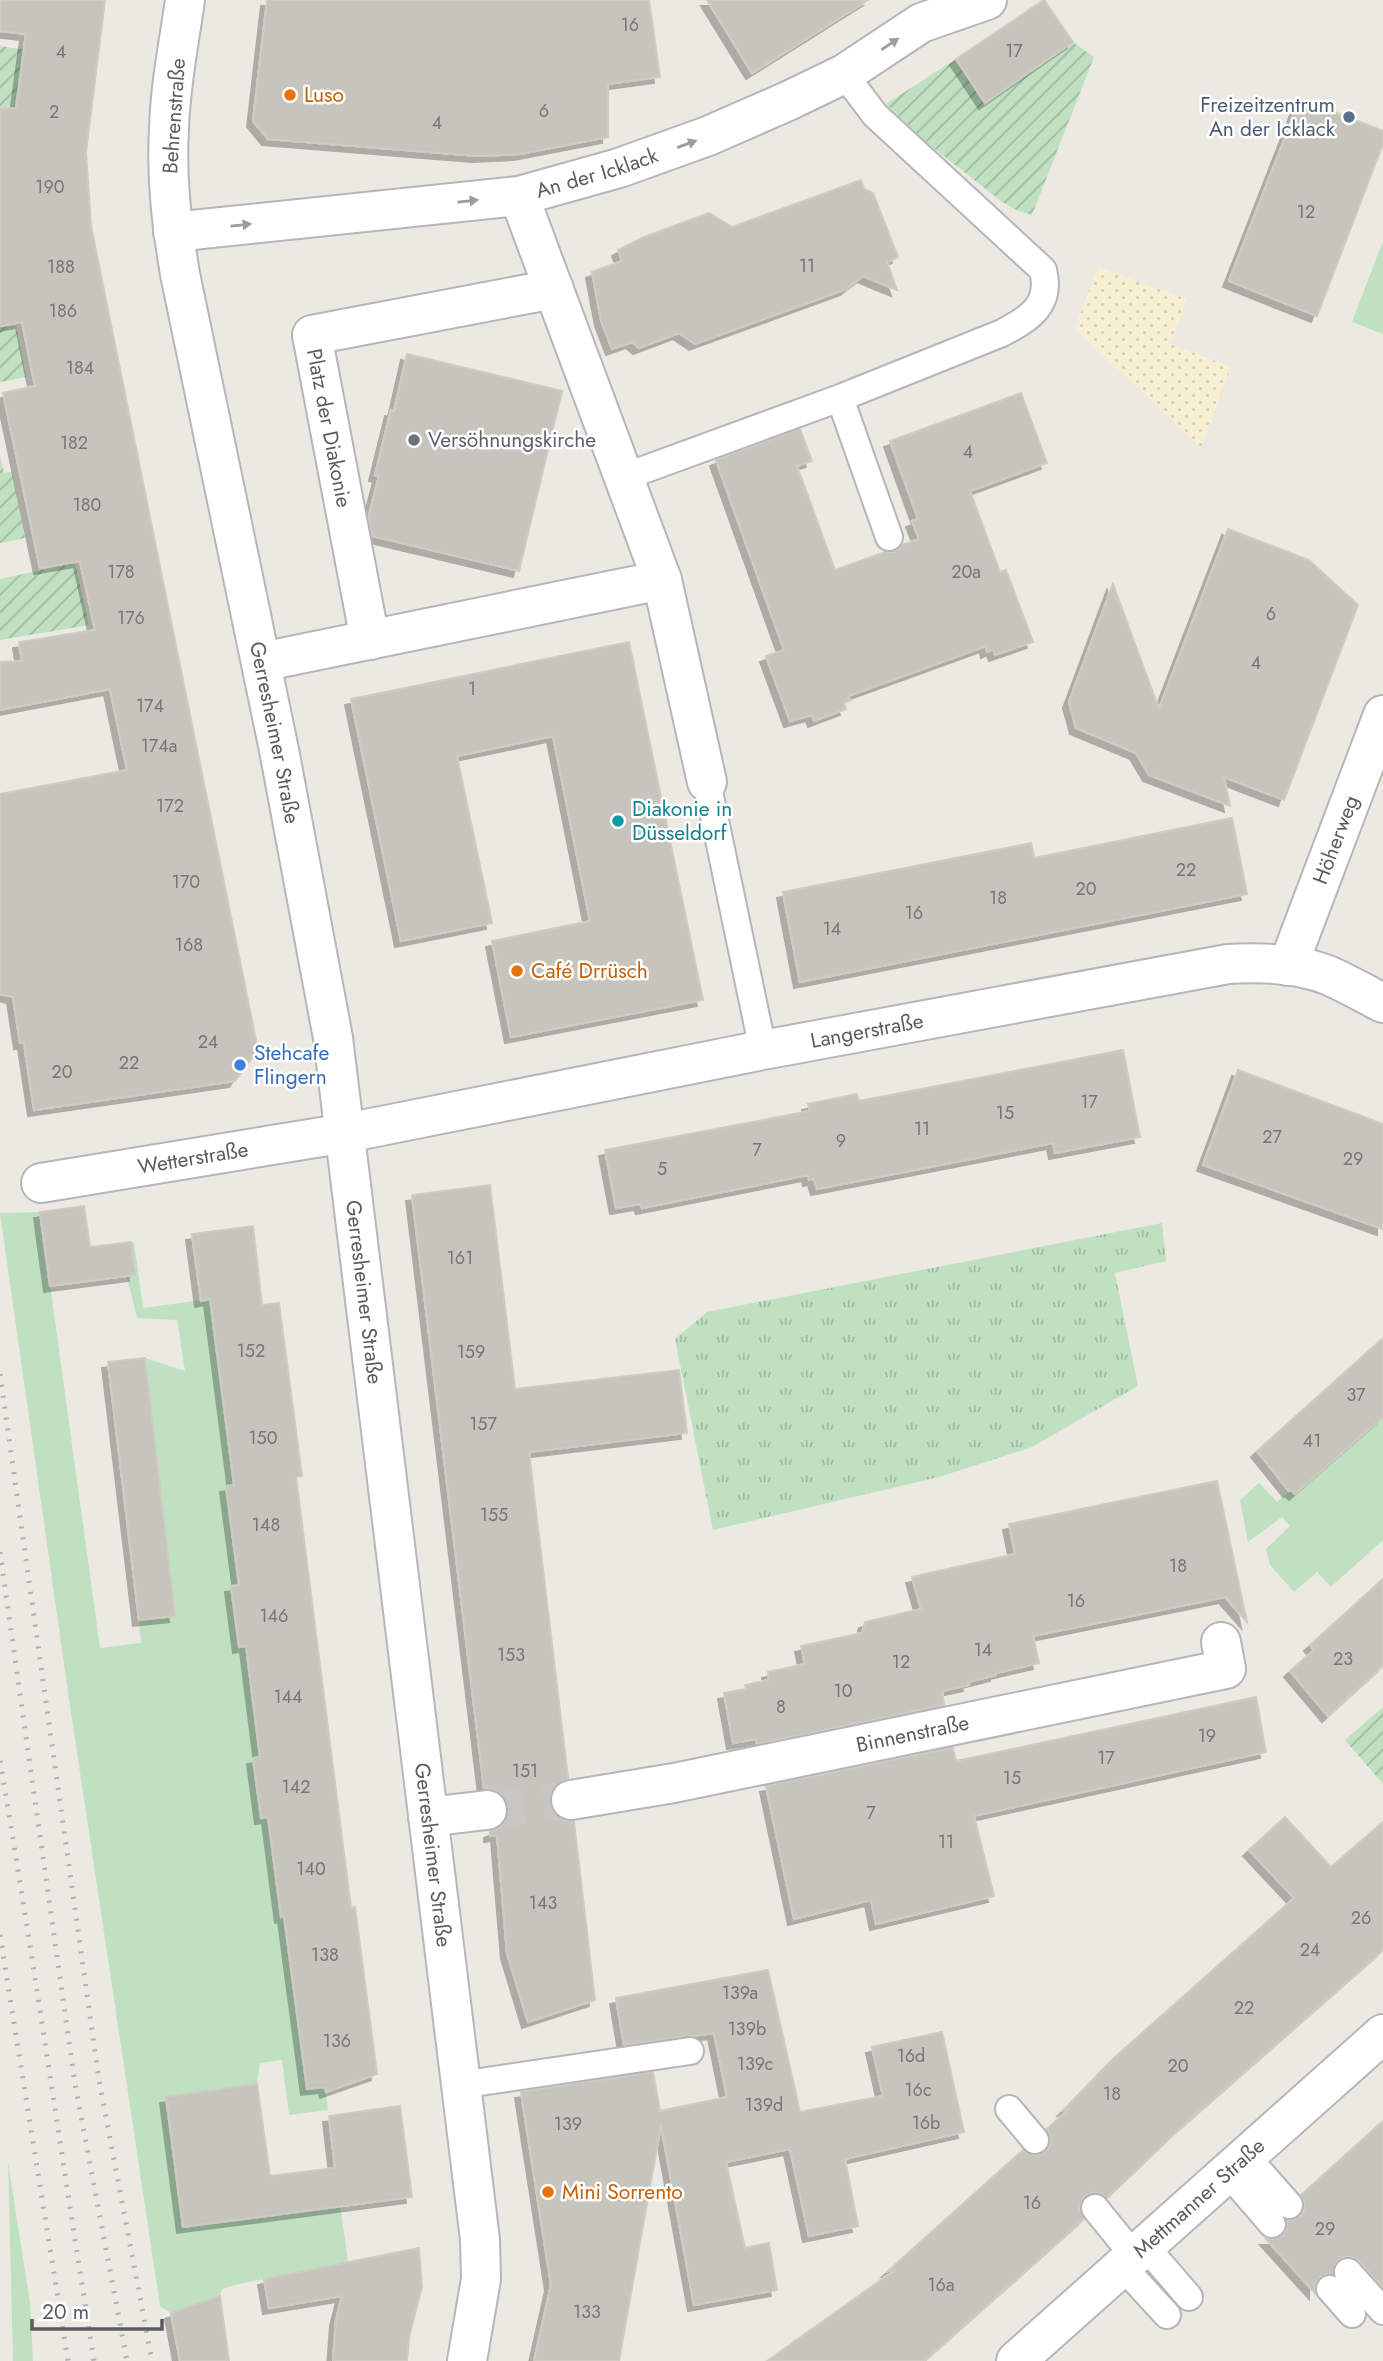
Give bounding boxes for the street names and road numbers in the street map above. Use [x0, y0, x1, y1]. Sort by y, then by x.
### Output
street label: Behrenstraße [155, 57, 193, 175]
street label: An der Icklack [532, 140, 663, 206]
street label: Platz der Diakonie [299, 346, 359, 510]
street label: Gerresheimer Straße [242, 639, 308, 826]
street label: Höherweg [1305, 791, 1366, 889]
street label: Langerstraße [808, 1006, 926, 1056]
street label: Wetterstraße [135, 1134, 251, 1182]
street label: Gerresheimer Straße [338, 1198, 390, 1386]
street label: Binnenstraße [853, 1707, 972, 1760]
street label: Gerresheimer Straße [407, 1761, 459, 1949]
street label: Mettmanner Straße [1126, 2131, 1272, 2265]

